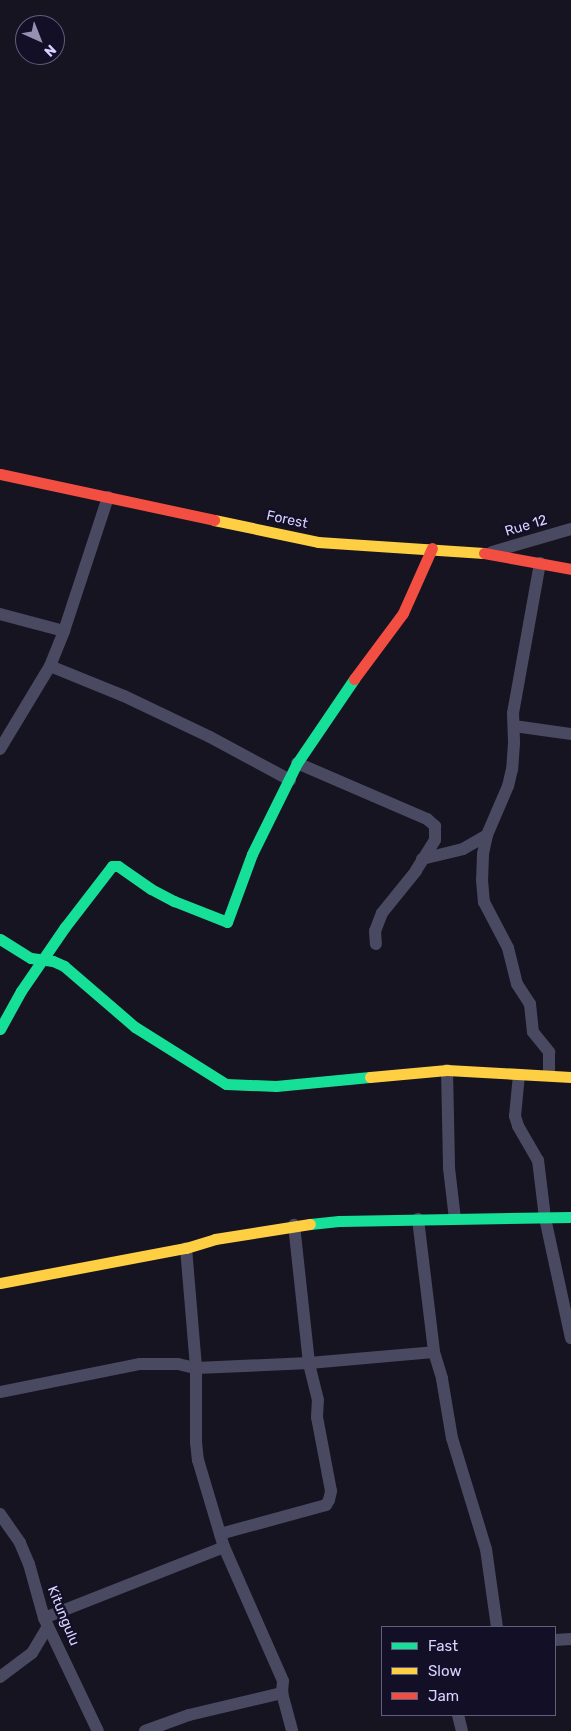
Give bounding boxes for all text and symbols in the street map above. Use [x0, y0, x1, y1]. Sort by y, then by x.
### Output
north arrow [15, 15, 65, 65]
text: N [41, 41, 60, 60]
street label: Forest [265, 507, 309, 533]
street label: Rue 12 [503, 512, 549, 540]
street label: Kitungulu [43, 1584, 83, 1648]
legend [381, 1626, 556, 1716]
text: Fast [428, 1637, 458, 1655]
text: Slow [428, 1662, 461, 1680]
text: Jam [428, 1687, 459, 1705]

